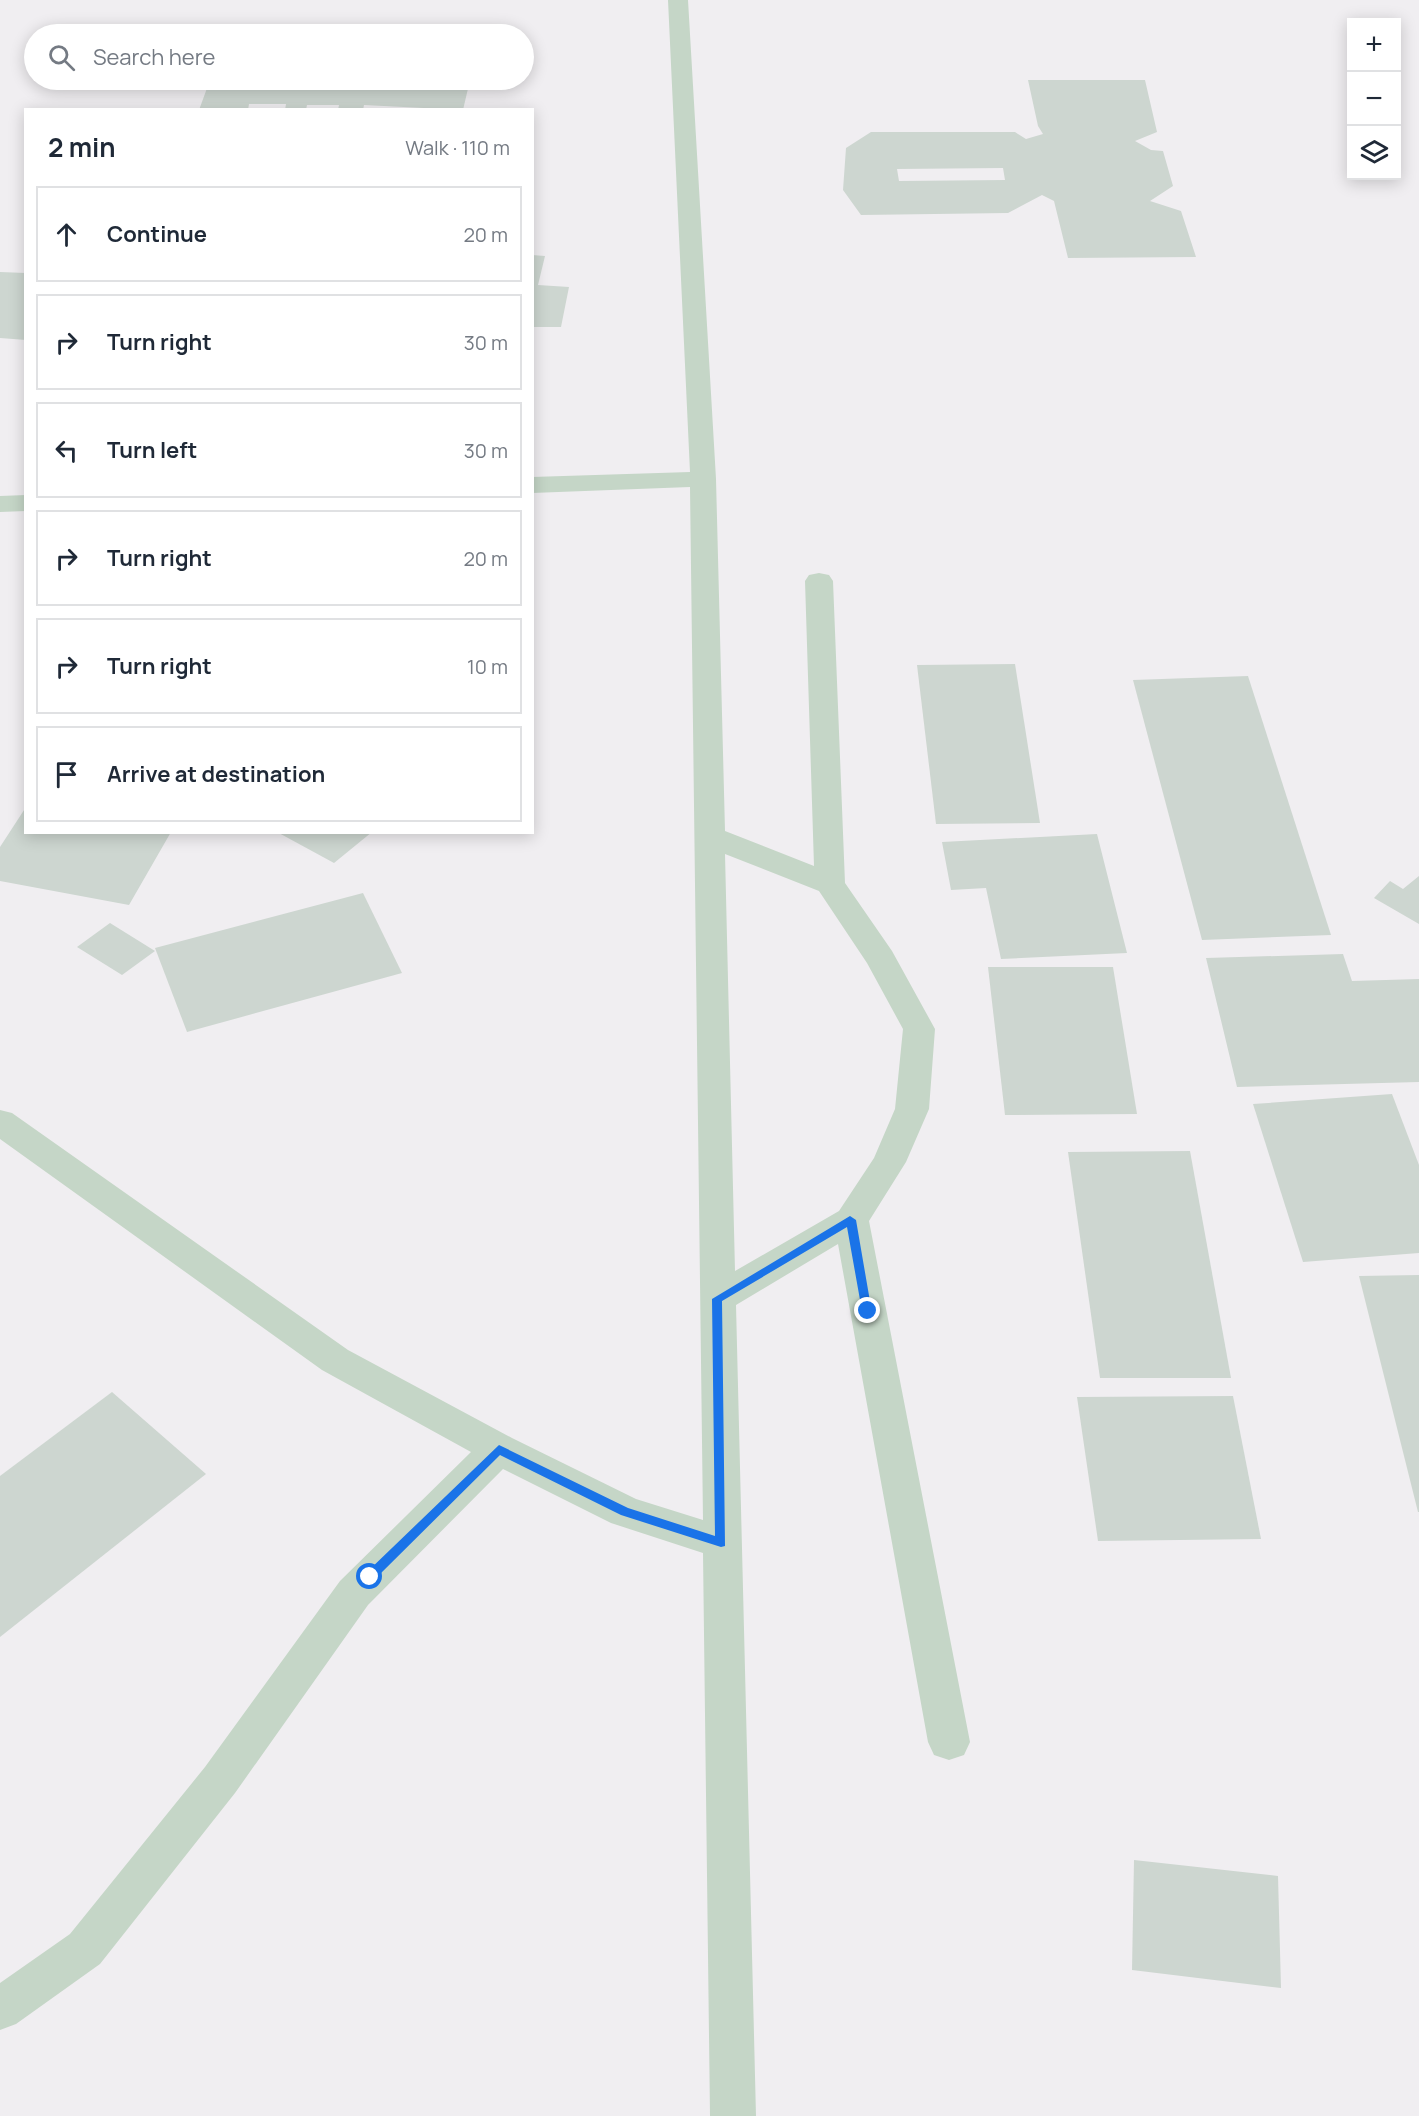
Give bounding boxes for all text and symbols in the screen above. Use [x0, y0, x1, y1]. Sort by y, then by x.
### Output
map controls [1347, 18, 1401, 180]
button: + [1347, 18, 1401, 72]
search box [24, 24, 534, 90]
icon: search [45, 41, 78, 74]
text: Search here [93, 42, 215, 72]
button: − [1347, 72, 1401, 126]
button: layers [1347, 126, 1401, 180]
text: 2 min [48, 129, 116, 165]
text: Walk · 110 m [405, 134, 510, 161]
icon: ahead [50, 218, 83, 251]
text: Continue [107, 219, 207, 249]
text: 20 m [463, 221, 508, 248]
icon: right [50, 326, 83, 359]
text: Turn right [107, 327, 212, 357]
text: 30 m [464, 329, 508, 356]
icon: left [50, 434, 83, 467]
text: Turn left [107, 435, 197, 465]
text: 30 m [464, 437, 508, 464]
icon: right [50, 542, 83, 575]
text: Turn right [107, 543, 212, 573]
text: 20 m [463, 545, 508, 572]
icon: right [50, 650, 83, 683]
text: Turn right [107, 651, 212, 681]
text: 10 m [467, 653, 508, 680]
icon: arrive [50, 758, 83, 791]
text: Arrive at destination [107, 759, 325, 789]
route end [854, 1297, 880, 1323]
route start [356, 1563, 382, 1589]

